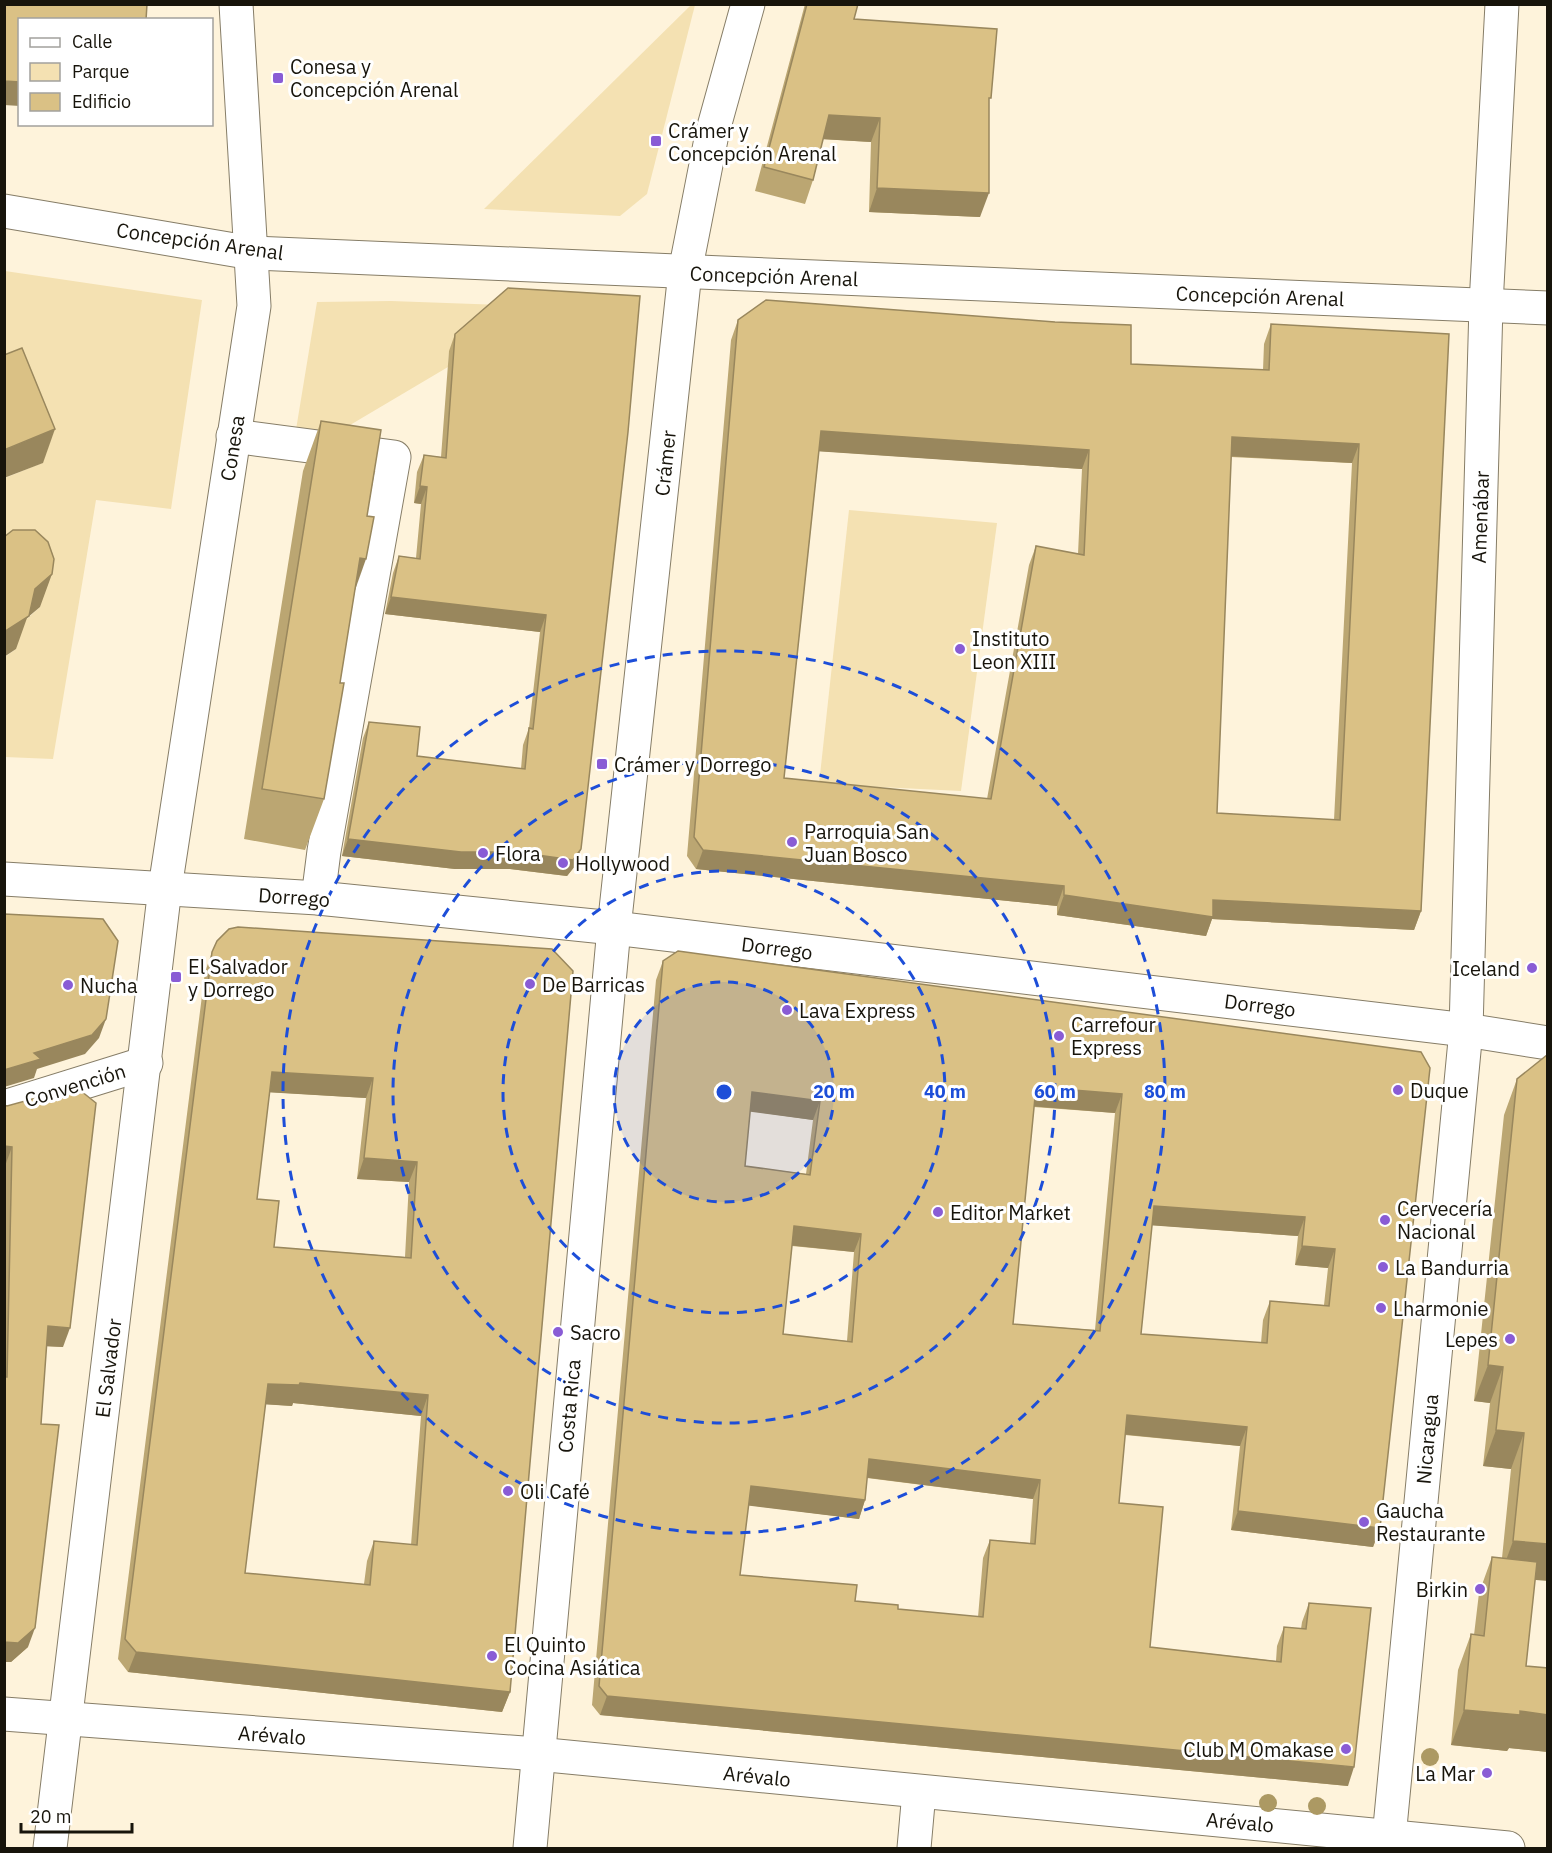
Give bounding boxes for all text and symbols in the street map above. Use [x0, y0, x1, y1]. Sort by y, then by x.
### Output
legend [18, 18, 213, 126]
text: Calle [72, 30, 112, 53]
place label: Conesa y Concepción Arenal [290, 53, 458, 103]
text: Parque [72, 60, 130, 83]
marker: Conesa y Concepción Arenal [271, 71, 285, 85]
text: Edificio [72, 90, 131, 113]
place label: Crámer y Concepción Arenal [668, 117, 836, 167]
marker: Crámer y Concepción Arenal [649, 134, 663, 148]
street label: Concepción Arenal [115, 216, 285, 266]
street label: Concepción Arenal [689, 260, 859, 292]
street label: Concepción Arenal [1175, 280, 1345, 312]
street label: Conesa [213, 413, 251, 483]
street label: Crámer [648, 429, 682, 497]
street label: Amenábar [1465, 470, 1495, 564]
place label: Instituto Leon XIII [972, 625, 1056, 675]
marker: Instituto Leon XIII [953, 642, 967, 656]
place label: Crámer y Dorrego [614, 751, 771, 778]
marker: Crámer y Dorrego [595, 757, 609, 771]
place label: Parroquia San Juan Bosco [804, 818, 929, 868]
marker: Parroquia San Juan Bosco [785, 835, 799, 849]
place label: Flora [495, 840, 541, 867]
marker: Flora [476, 846, 490, 860]
place label: Hollywood [575, 850, 670, 877]
marker: Hollywood [556, 856, 570, 870]
street label: Dorrego [257, 881, 331, 913]
street label: Dorrego [740, 930, 814, 966]
place label: El Salvador y Dorrego [188, 953, 288, 1003]
place label: Iceland [1452, 955, 1520, 982]
marker: Iceland [1525, 961, 1539, 975]
marker: El Salvador y Dorrego [169, 970, 183, 984]
place label: De Barricas [542, 971, 645, 998]
place label: Nucha [80, 972, 138, 999]
marker: De Barricas [523, 977, 537, 991]
marker: Nucha [61, 978, 75, 992]
street label: Dorrego [1223, 987, 1297, 1023]
place label: Lava Express [799, 997, 916, 1024]
marker: Lava Express [780, 1003, 794, 1017]
place label: Carrefour Express [1071, 1011, 1156, 1061]
marker: Carrefour Express [1052, 1029, 1066, 1043]
street label: Convención [21, 1057, 129, 1113]
place label: Duque [1410, 1077, 1469, 1104]
text: 20 m [813, 1080, 855, 1103]
text: 40 m [924, 1080, 966, 1103]
text: 60 m [1034, 1080, 1076, 1103]
text: 80 m [1144, 1080, 1186, 1103]
centre of rings [714, 1082, 734, 1102]
marker: Duque [1391, 1083, 1405, 1097]
place label: Cervecería Nacional [1397, 1195, 1493, 1245]
place label: Editor Market [950, 1199, 1071, 1226]
marker: Editor Market [931, 1205, 945, 1219]
marker: Cervecería Nacional [1378, 1213, 1392, 1227]
place label: La Bandurria [1395, 1254, 1509, 1281]
marker: La Bandurria [1376, 1260, 1390, 1274]
place label: Lharmonie [1393, 1295, 1488, 1322]
marker: Lharmonie [1374, 1301, 1388, 1315]
street label: El Salvador [89, 1317, 127, 1419]
place label: Sacro [570, 1319, 621, 1346]
marker: Sacro [551, 1325, 565, 1339]
place label: Lepes [1445, 1326, 1498, 1353]
marker: Lepes [1503, 1332, 1517, 1346]
street label: Costa Rica [551, 1358, 587, 1454]
street label: Nicaragua [1410, 1393, 1444, 1485]
place label: Oli Café [520, 1478, 590, 1505]
marker: Oli Café [501, 1484, 515, 1498]
place label: Gaucha Restaurante [1376, 1497, 1485, 1547]
marker: Gaucha Restaurante [1357, 1515, 1371, 1529]
place label: Birkin [1416, 1576, 1468, 1603]
marker: Birkin [1473, 1582, 1487, 1596]
place label: El Quinto Cocina Asiática [504, 1631, 641, 1681]
marker: El Quinto Cocina Asiática [485, 1649, 499, 1663]
street label: Arévalo [237, 1719, 307, 1751]
place label: Club M Omakase [1183, 1736, 1334, 1763]
marker: Club M Omakase [1339, 1742, 1353, 1756]
street label: Arévalo [722, 1759, 792, 1793]
place label: La Mar [1415, 1760, 1475, 1787]
marker: La Mar [1480, 1766, 1494, 1780]
scale bar [21, 1796, 132, 1834]
text: 20 m [30, 1805, 72, 1828]
street label: Arévalo [1205, 1806, 1275, 1838]

